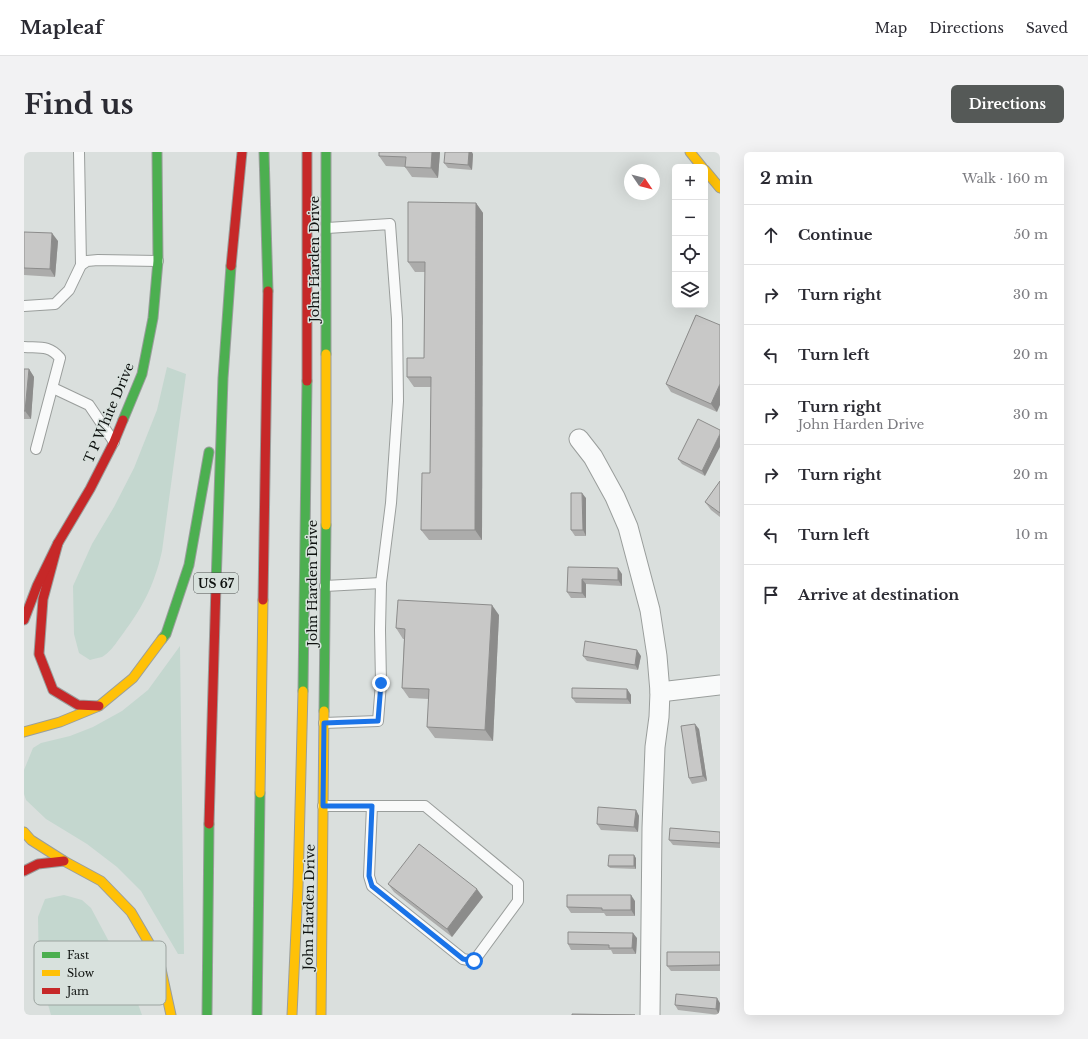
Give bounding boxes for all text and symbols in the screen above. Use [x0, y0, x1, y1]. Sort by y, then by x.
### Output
text: Mapleaf [20, 16, 103, 39]
text: Map [875, 19, 907, 37]
text: Directions [929, 19, 1004, 37]
text: Saved [1026, 19, 1068, 37]
button: Directions [951, 85, 1064, 123]
text: Find us [24, 87, 134, 122]
north arrow [624, 164, 660, 200]
map controls [672, 164, 708, 308]
button: + [672, 164, 708, 200]
text: 2 min [760, 168, 813, 189]
text: Walk · 160 m [962, 170, 1048, 187]
street label: John Harden Drive [306, 196, 323, 324]
button: − [672, 200, 708, 236]
icon: ahead [760, 224, 782, 246]
text: Continue [798, 225, 873, 244]
text: 50 m [1014, 226, 1048, 243]
button: locate [672, 236, 708, 272]
button: layers [672, 272, 708, 308]
icon: right [760, 284, 782, 306]
text: Turn right [798, 285, 881, 304]
text: 30 m [1013, 286, 1048, 303]
icon: left [760, 344, 782, 366]
text: Turn left [798, 345, 869, 364]
text: 20 m [1013, 346, 1048, 363]
street label: T P White Drive [80, 360, 138, 466]
text: Turn right [798, 397, 881, 416]
icon: right [760, 404, 782, 426]
text: 30 m [1013, 406, 1048, 423]
text: John Harden Drive [798, 416, 924, 433]
icon: right [760, 464, 782, 486]
text: Turn right [798, 465, 881, 484]
text: 20 m [1013, 466, 1048, 483]
street label: John Harden Drive [304, 520, 321, 648]
icon: left [760, 524, 782, 546]
text: Turn left [798, 525, 869, 544]
text: 10 m [1015, 526, 1048, 543]
road number: US 67 [194, 573, 238, 593]
icon: arrive [760, 584, 782, 606]
text: Arrive at destination [798, 585, 959, 604]
route end [372, 674, 390, 692]
street label: John Harden Drive [299, 844, 319, 972]
legend [34, 941, 166, 1005]
text: Fast [67, 948, 90, 962]
route start [465, 952, 483, 970]
text: Slow [67, 966, 95, 980]
text: Jam [65, 984, 89, 998]

